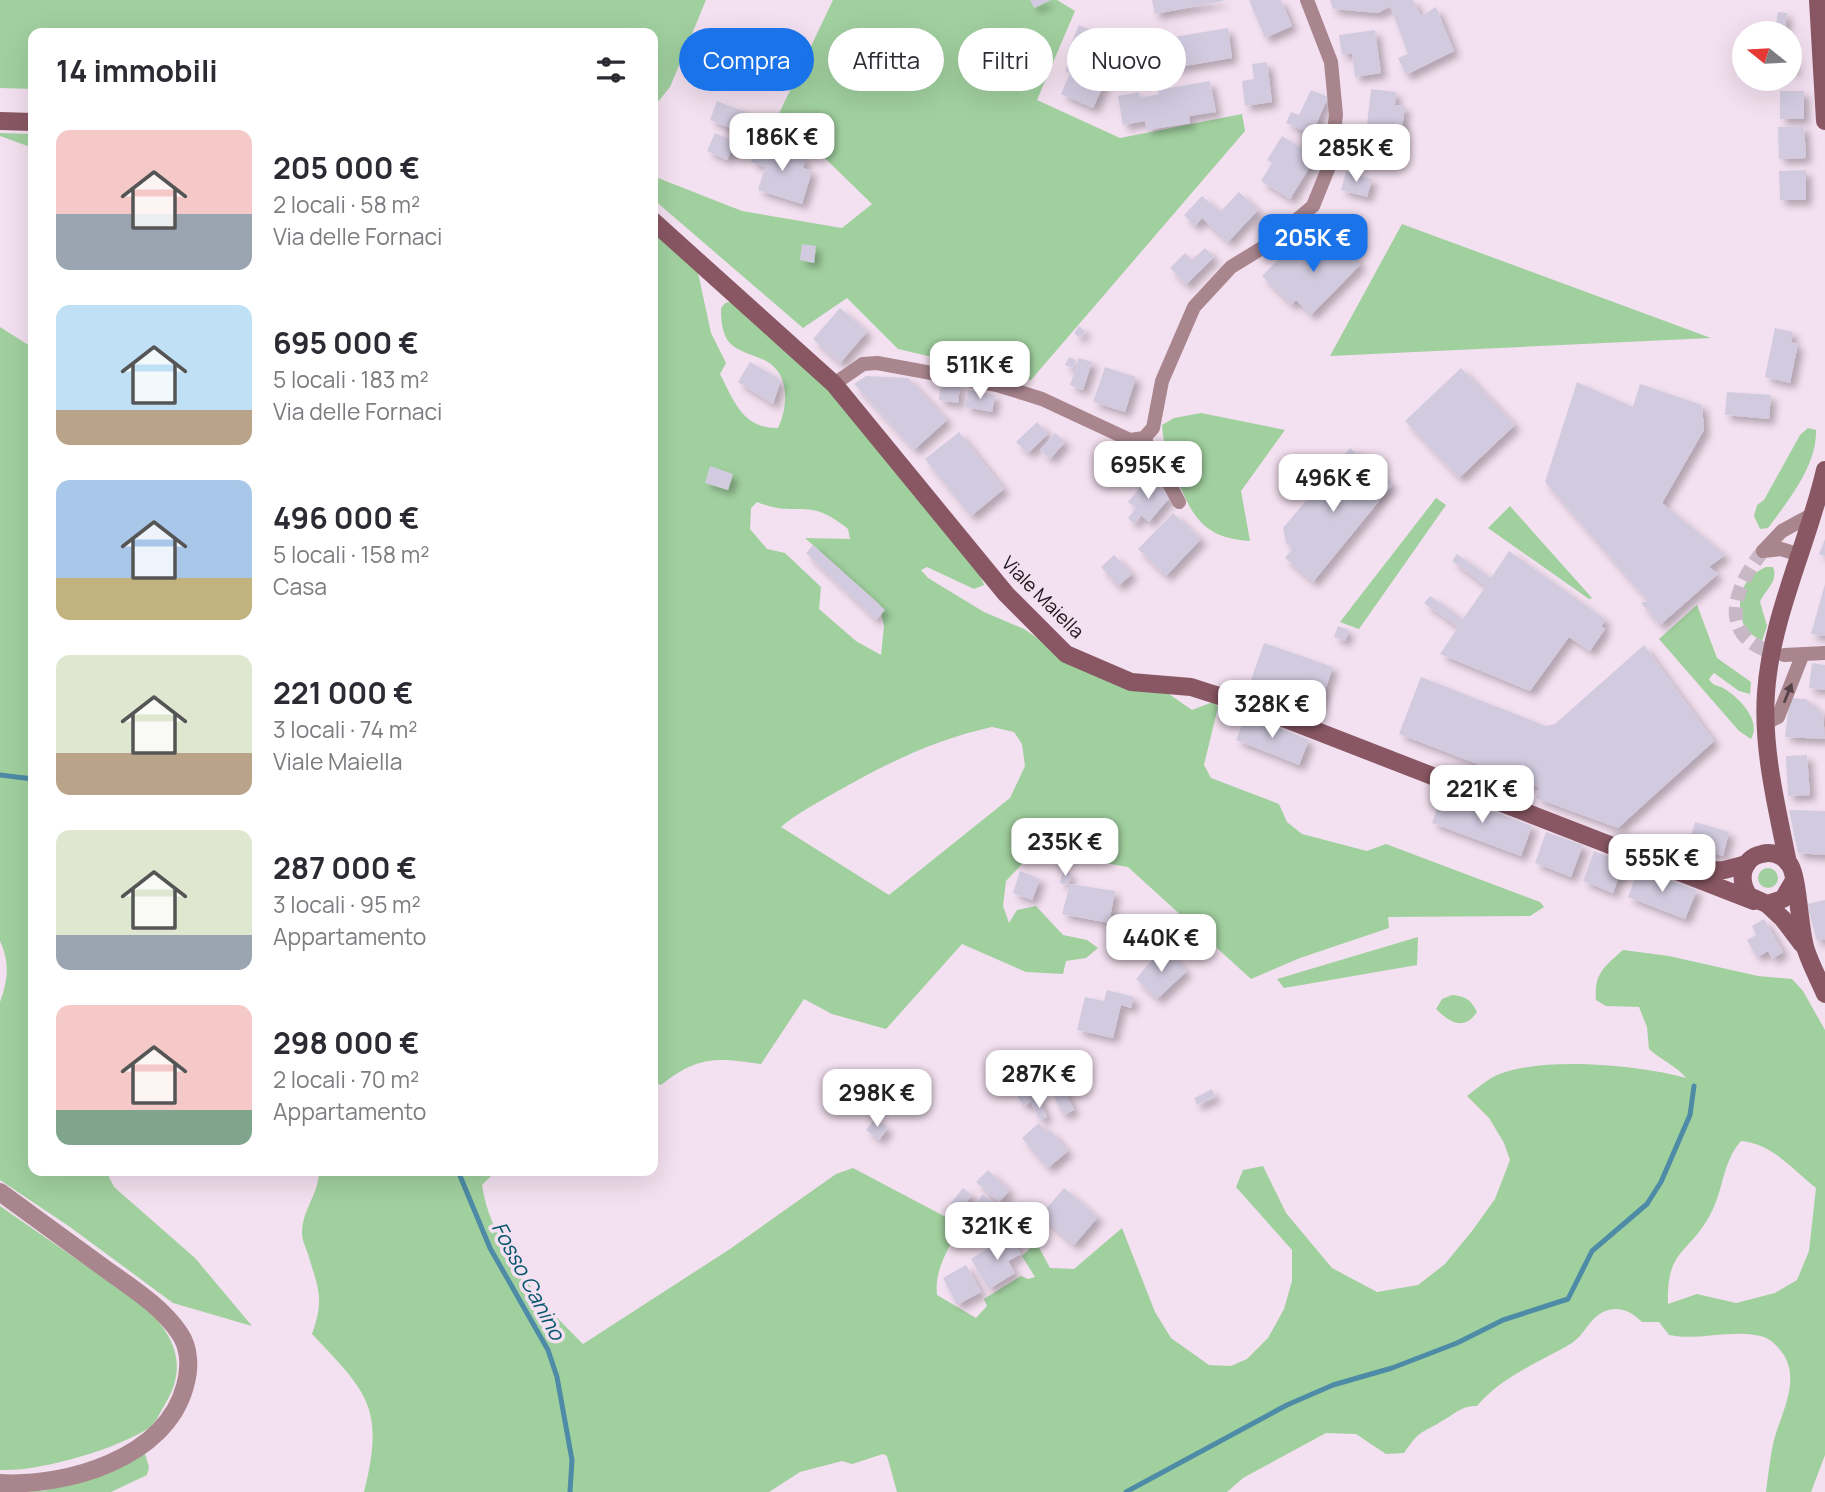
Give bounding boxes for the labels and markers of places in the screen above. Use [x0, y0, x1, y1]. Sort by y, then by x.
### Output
pin: 186K € [725, 114, 839, 173]
pin: 285K € [1299, 124, 1413, 184]
pin: 205K € [1256, 215, 1370, 274]
pin: 511K € [923, 342, 1037, 401]
pin: 695K € [1091, 442, 1205, 501]
pin: 496K € [1276, 454, 1390, 514]
pin: 328K € [1215, 680, 1329, 740]
pin: 221K € [1425, 766, 1539, 825]
pin: 235K € [1008, 818, 1122, 878]
pin: 555K € [1605, 834, 1719, 894]
pin: 440K € [1104, 914, 1218, 974]
pin: 287K € [982, 1050, 1096, 1110]
pin: 298K € [820, 1070, 934, 1129]
pin: 321K € [940, 1202, 1054, 1262]

